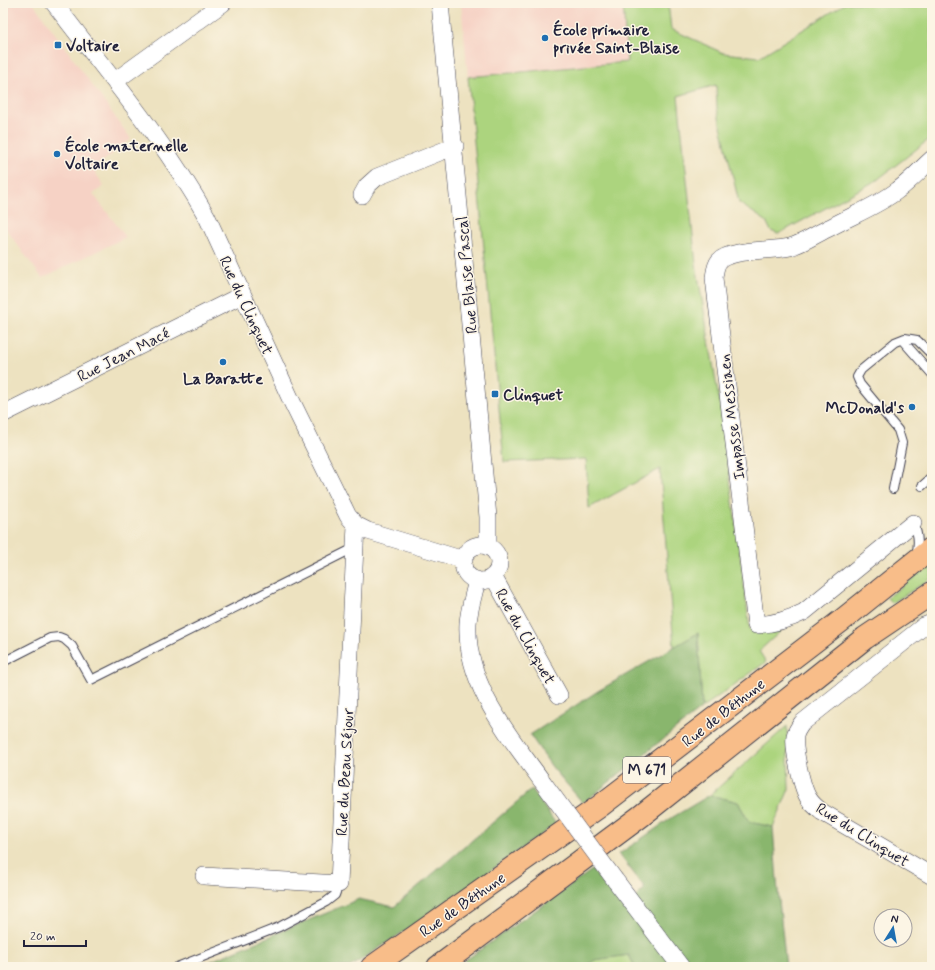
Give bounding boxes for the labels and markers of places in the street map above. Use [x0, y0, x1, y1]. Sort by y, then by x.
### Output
place label: École primaire privée Saint-Blaise [553, 19, 680, 59]
marker: École primaire privée Saint-Blaise [540, 33, 550, 43]
place label: Voltaire [66, 36, 120, 57]
marker: Voltaire [53, 40, 63, 50]
place label: École maternelle Voltaire [65, 135, 189, 175]
marker: École maternelle Voltaire [52, 149, 62, 159]
marker: La Baratte [218, 357, 228, 367]
place label: La Baratte [183, 369, 263, 390]
place label: Clinquet [503, 385, 563, 406]
marker: Clinquet [490, 389, 500, 399]
place label: McDonald's [825, 398, 905, 419]
marker: McDonald's [907, 402, 917, 412]

